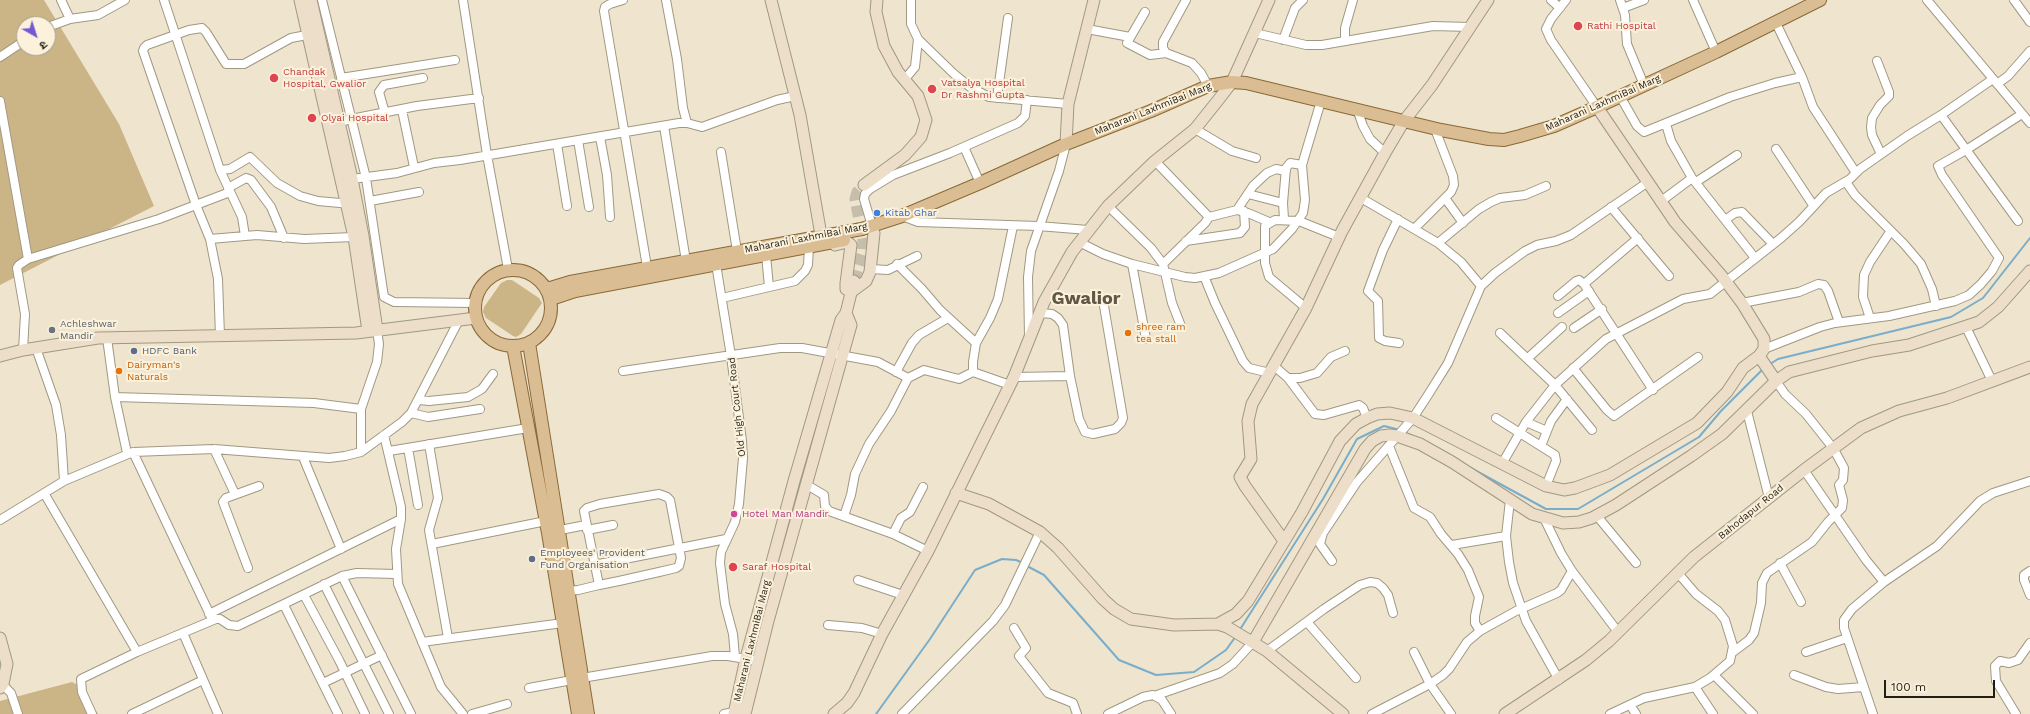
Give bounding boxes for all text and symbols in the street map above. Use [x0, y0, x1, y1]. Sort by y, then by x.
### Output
north arrow [16, 16, 56, 56]
marker: Rathi Hospital [1572, 20, 1584, 32]
place label: Rathi Hospital [1587, 20, 1656, 32]
text: उ [37, 38, 50, 52]
place label: Chandak Hospital, Gwalior [283, 66, 366, 90]
marker: Chandak Hospital, Gwalior [268, 72, 280, 84]
street label: Maharani LaxhmiBai Marg [1544, 72, 1662, 134]
place label: Vatsalya Hospital Dr Rashmi Gupta [941, 77, 1025, 100]
street label: Maharani LaxhmiBai Marg [1093, 80, 1213, 138]
marker: Vatsalya Hospital Dr Rashmi Gupta [926, 83, 938, 95]
marker: Olyai Hospital [306, 112, 318, 124]
place label: Olyai Hospital [321, 112, 388, 124]
place label: Kitab Ghar [885, 207, 937, 219]
marker: Kitab Ghar [872, 208, 882, 218]
street label: Maharani LaxhmiBai Marg [744, 220, 868, 256]
district label: Gwalior [1051, 288, 1121, 310]
place label: Achleshwar Mandir [60, 318, 116, 342]
place label: shree ram tea stall [1136, 321, 1185, 344]
marker: Achleshwar Mandir [47, 325, 57, 335]
marker: shree ram tea stall [1123, 328, 1133, 338]
place label: HDFC Bank [142, 345, 197, 357]
marker: HDFC Bank [129, 346, 139, 356]
street label: Old High Court Road [726, 357, 748, 457]
place label: Dairyman's Naturals [127, 359, 180, 382]
marker: Dairyman's Naturals [114, 366, 124, 376]
street label: Bahodapur Road [1716, 482, 1786, 542]
place label: Hotel Man Mandir [742, 508, 829, 520]
marker: Hotel Man Mandir [729, 509, 739, 519]
place label: Employees' Provident Fund Organisation [540, 547, 645, 570]
marker: Employees' Provident Fund Organisation [527, 554, 537, 564]
marker: Saraf Hospital [727, 561, 739, 573]
place label: Saraf Hospital [742, 561, 811, 573]
street label: Maharani LaxhmiBai Marg [731, 579, 773, 703]
scale bar [1886, 672, 1997, 698]
text: 100 m [1891, 680, 1926, 694]

